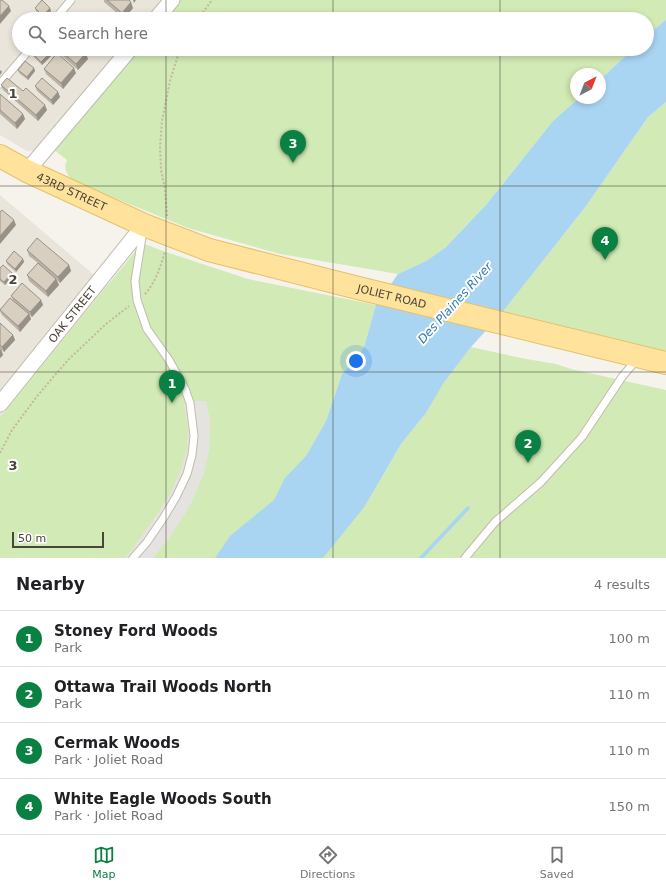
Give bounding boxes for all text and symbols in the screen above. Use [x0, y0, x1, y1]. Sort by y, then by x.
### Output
search box [12, 12, 654, 56]
icon: search [26, 23, 48, 45]
text: Search here [58, 25, 148, 43]
north arrow [570, 68, 606, 104]
text: 1 [8, 86, 18, 101]
pin: 3 [280, 130, 306, 163]
street label: 43RD STREET [35, 170, 109, 213]
pin: 4 [592, 227, 618, 260]
water label: Des Plaines River [415, 259, 496, 346]
text: 2 [8, 272, 18, 287]
street label: JOLIET ROAD [355, 281, 428, 311]
street label: OAK STREET [45, 283, 99, 345]
your location [346, 351, 366, 371]
pin: 1 [159, 370, 185, 403]
pin: 2 [515, 430, 541, 463]
text: 3 [8, 458, 18, 473]
scale bar [12, 530, 104, 549]
text: 50 m [18, 532, 46, 545]
text: Nearby [16, 574, 85, 594]
text: 4 results [594, 577, 650, 592]
text: Stoney Ford Woods [54, 622, 218, 640]
text: 1 [24, 631, 34, 646]
text: 100 m [608, 631, 650, 646]
text: Park [54, 640, 82, 655]
text: Ottawa Trail Woods North [54, 678, 272, 696]
text: 2 [24, 687, 34, 702]
text: 110 m [608, 687, 650, 702]
text: Park [54, 696, 82, 711]
text: Cermak Woods [54, 734, 180, 752]
text: 3 [24, 743, 34, 758]
text: 110 m [608, 743, 650, 758]
text: Park · Joliet Road [54, 752, 163, 767]
text: White Eagle Woods South [54, 790, 272, 808]
text: 4 [24, 799, 34, 814]
text: 150 m [608, 799, 650, 814]
text: Park · Joliet Road [54, 808, 163, 823]
tab: Map [92, 844, 115, 881]
tab: Directions [300, 844, 355, 881]
tab: Saved [540, 844, 574, 881]

